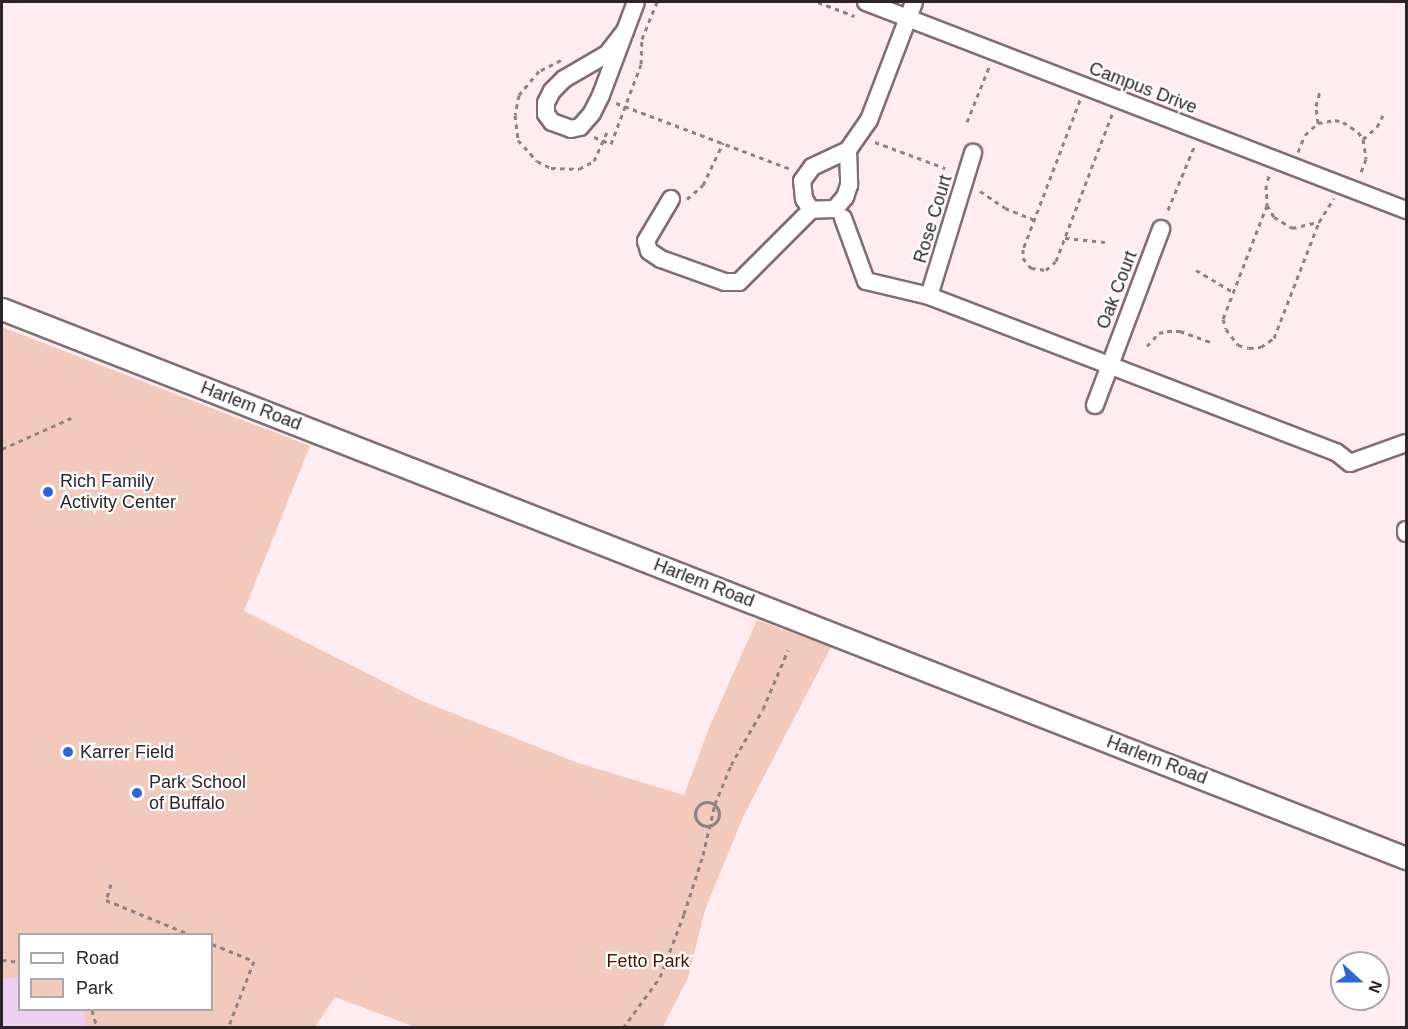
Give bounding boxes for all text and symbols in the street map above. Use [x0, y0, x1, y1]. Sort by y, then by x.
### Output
street label: Campus Drive [1086, 57, 1200, 119]
street label: Rose Court [909, 172, 957, 266]
street label: Oak Court [1092, 248, 1142, 332]
street label: Harlem Road [198, 377, 304, 435]
place label: Rich Family Activity Center [60, 471, 176, 514]
marker: Rich Family Activity Center [41, 485, 55, 499]
street label: Harlem Road [651, 554, 757, 612]
street label: Harlem Road [1104, 731, 1210, 789]
place label: Karrer Field [80, 741, 174, 763]
marker: Karrer Field [61, 745, 75, 759]
place label: Park School of Buffalo [149, 772, 246, 814]
marker: Park School of Buffalo [130, 786, 144, 800]
legend [18, 933, 213, 1011]
text: Road [76, 948, 119, 968]
park label: Fetto Park [606, 950, 690, 972]
north arrow [1330, 951, 1390, 1011]
text: Park [76, 978, 113, 998]
text: N [1365, 978, 1385, 995]

